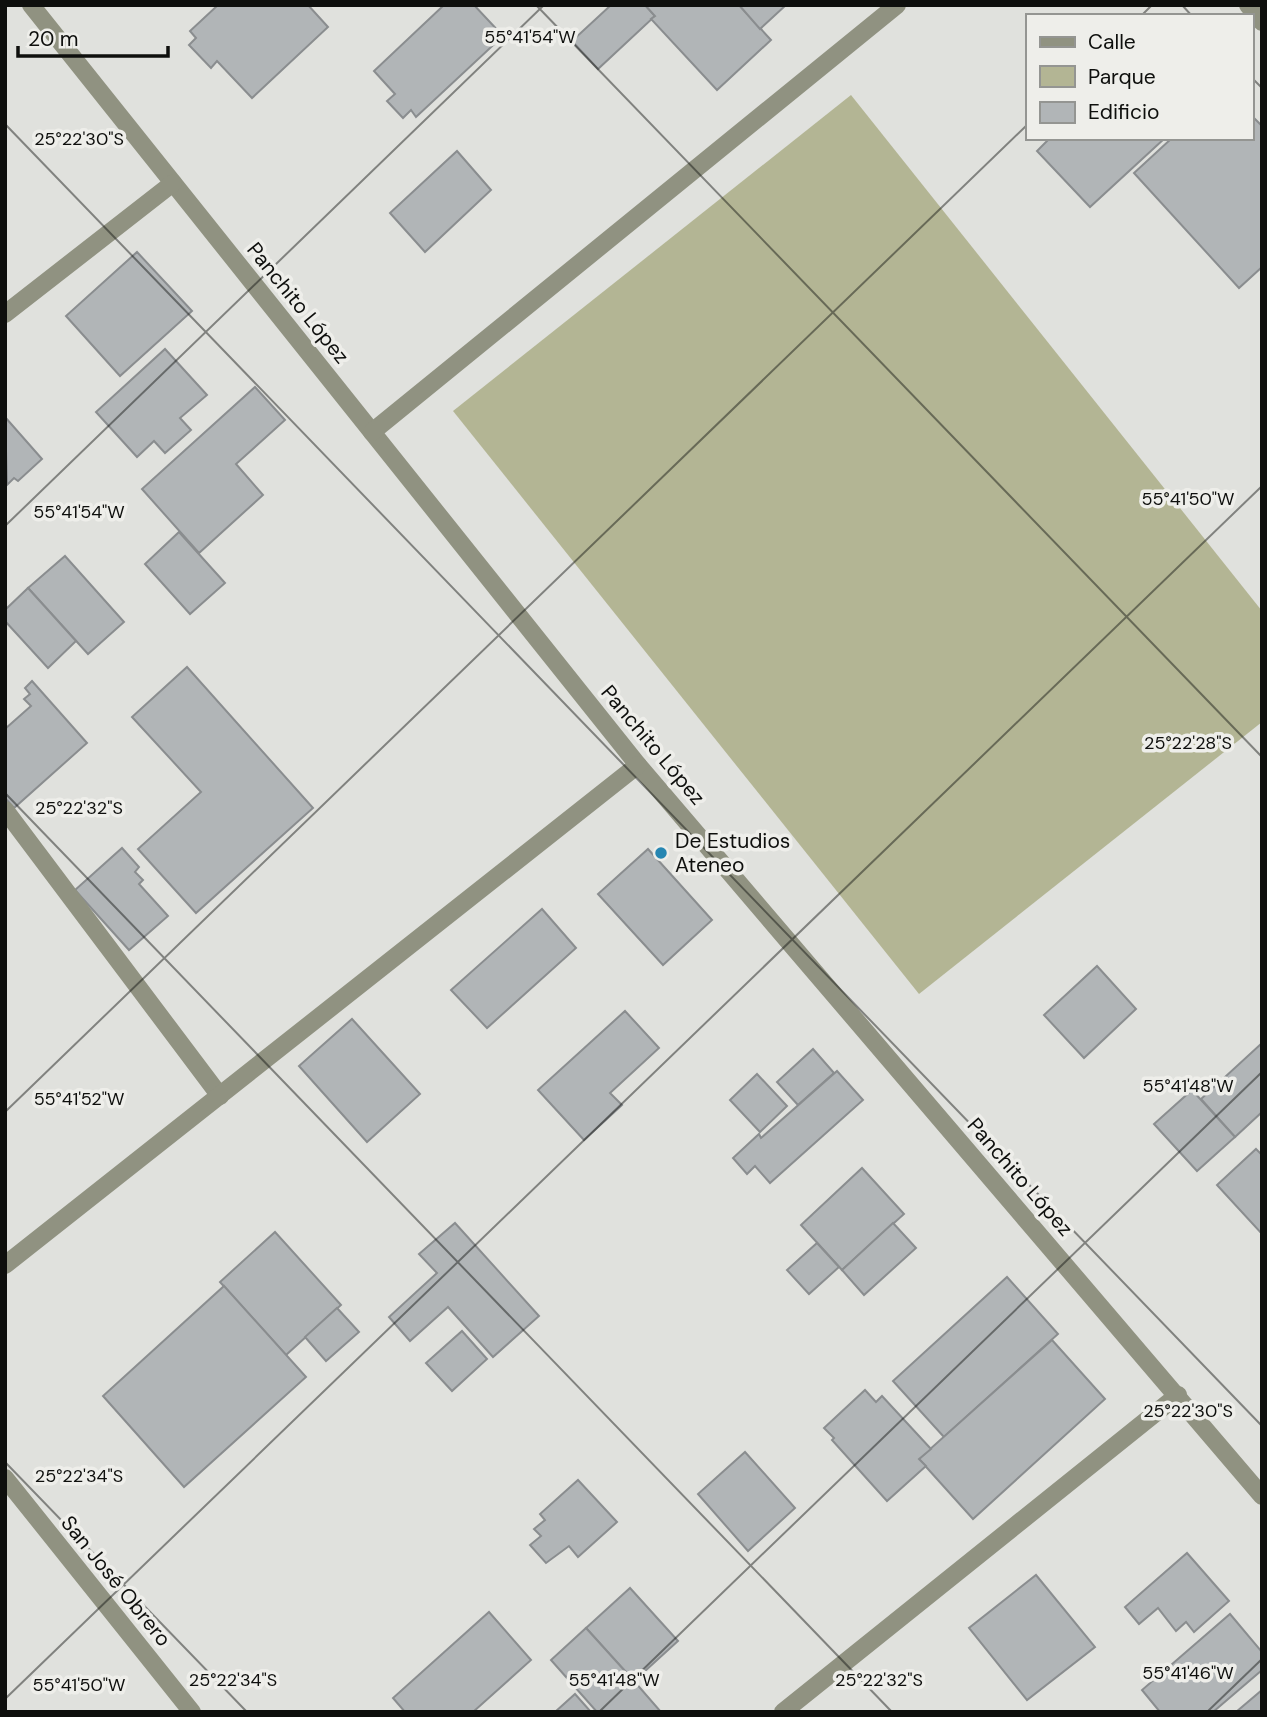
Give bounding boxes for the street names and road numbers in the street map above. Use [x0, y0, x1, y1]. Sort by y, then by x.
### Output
street label: Panchito López [241, 237, 355, 369]
street label: Panchito López [595, 679, 711, 811]
street label: Panchito López [961, 1112, 1079, 1242]
street label: San José Obrero [55, 1510, 177, 1652]

